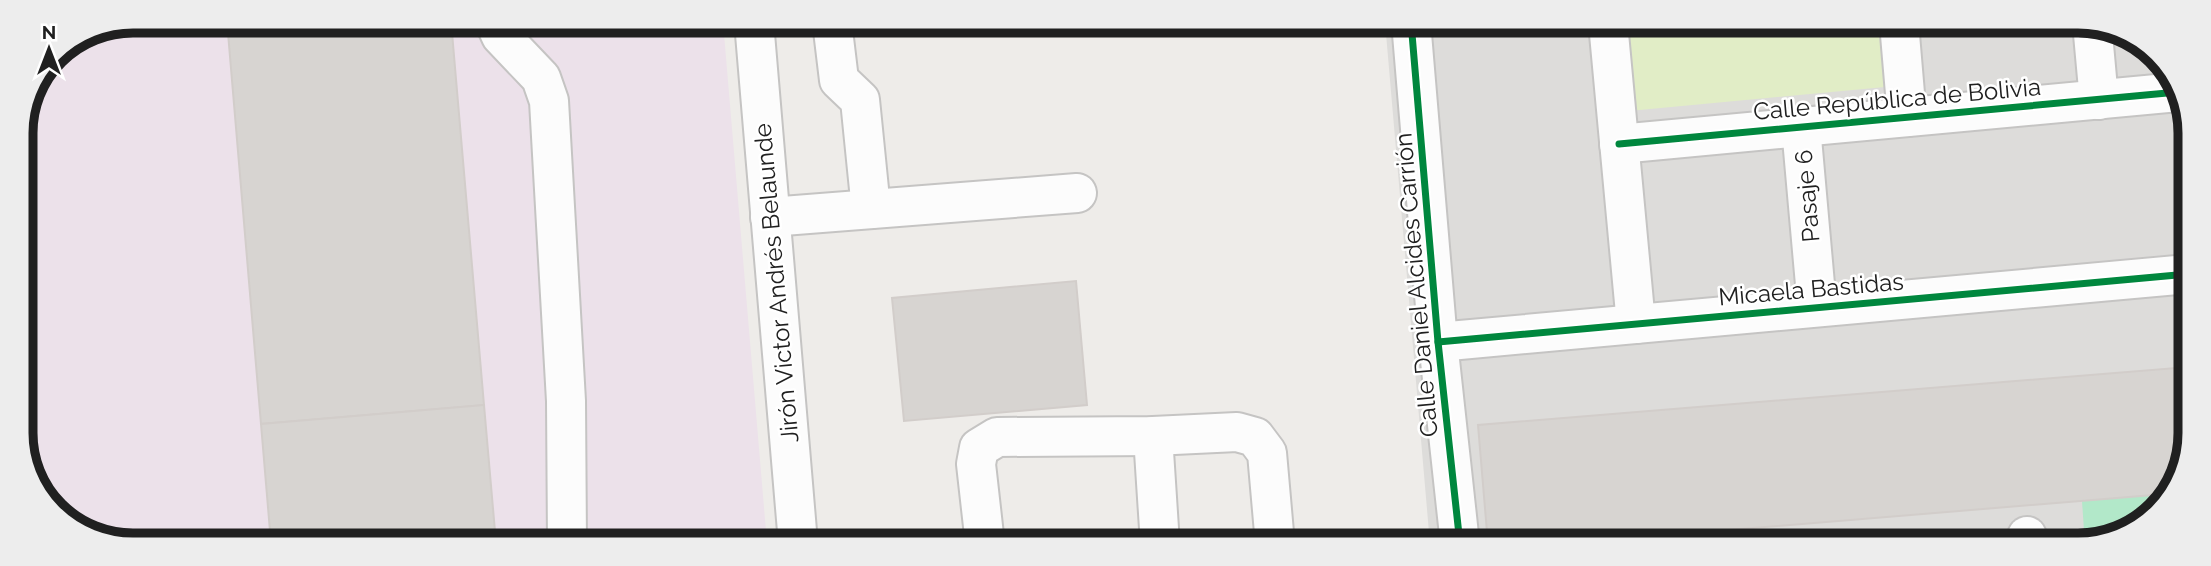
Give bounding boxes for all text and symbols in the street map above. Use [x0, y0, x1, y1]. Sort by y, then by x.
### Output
north arrow [14, 14, 84, 84]
text: N [42, 21, 56, 43]
street label: Calle República de Bolivia [1752, 72, 2042, 126]
street label: Jirón Victor Andrés Belaunde [748, 122, 804, 444]
street label: Calle Daniel Alcides Carrión [1388, 132, 1444, 438]
street label: Pasaje 6 [1789, 149, 1825, 243]
street label: Micaela Bastidas [1717, 266, 1905, 312]

